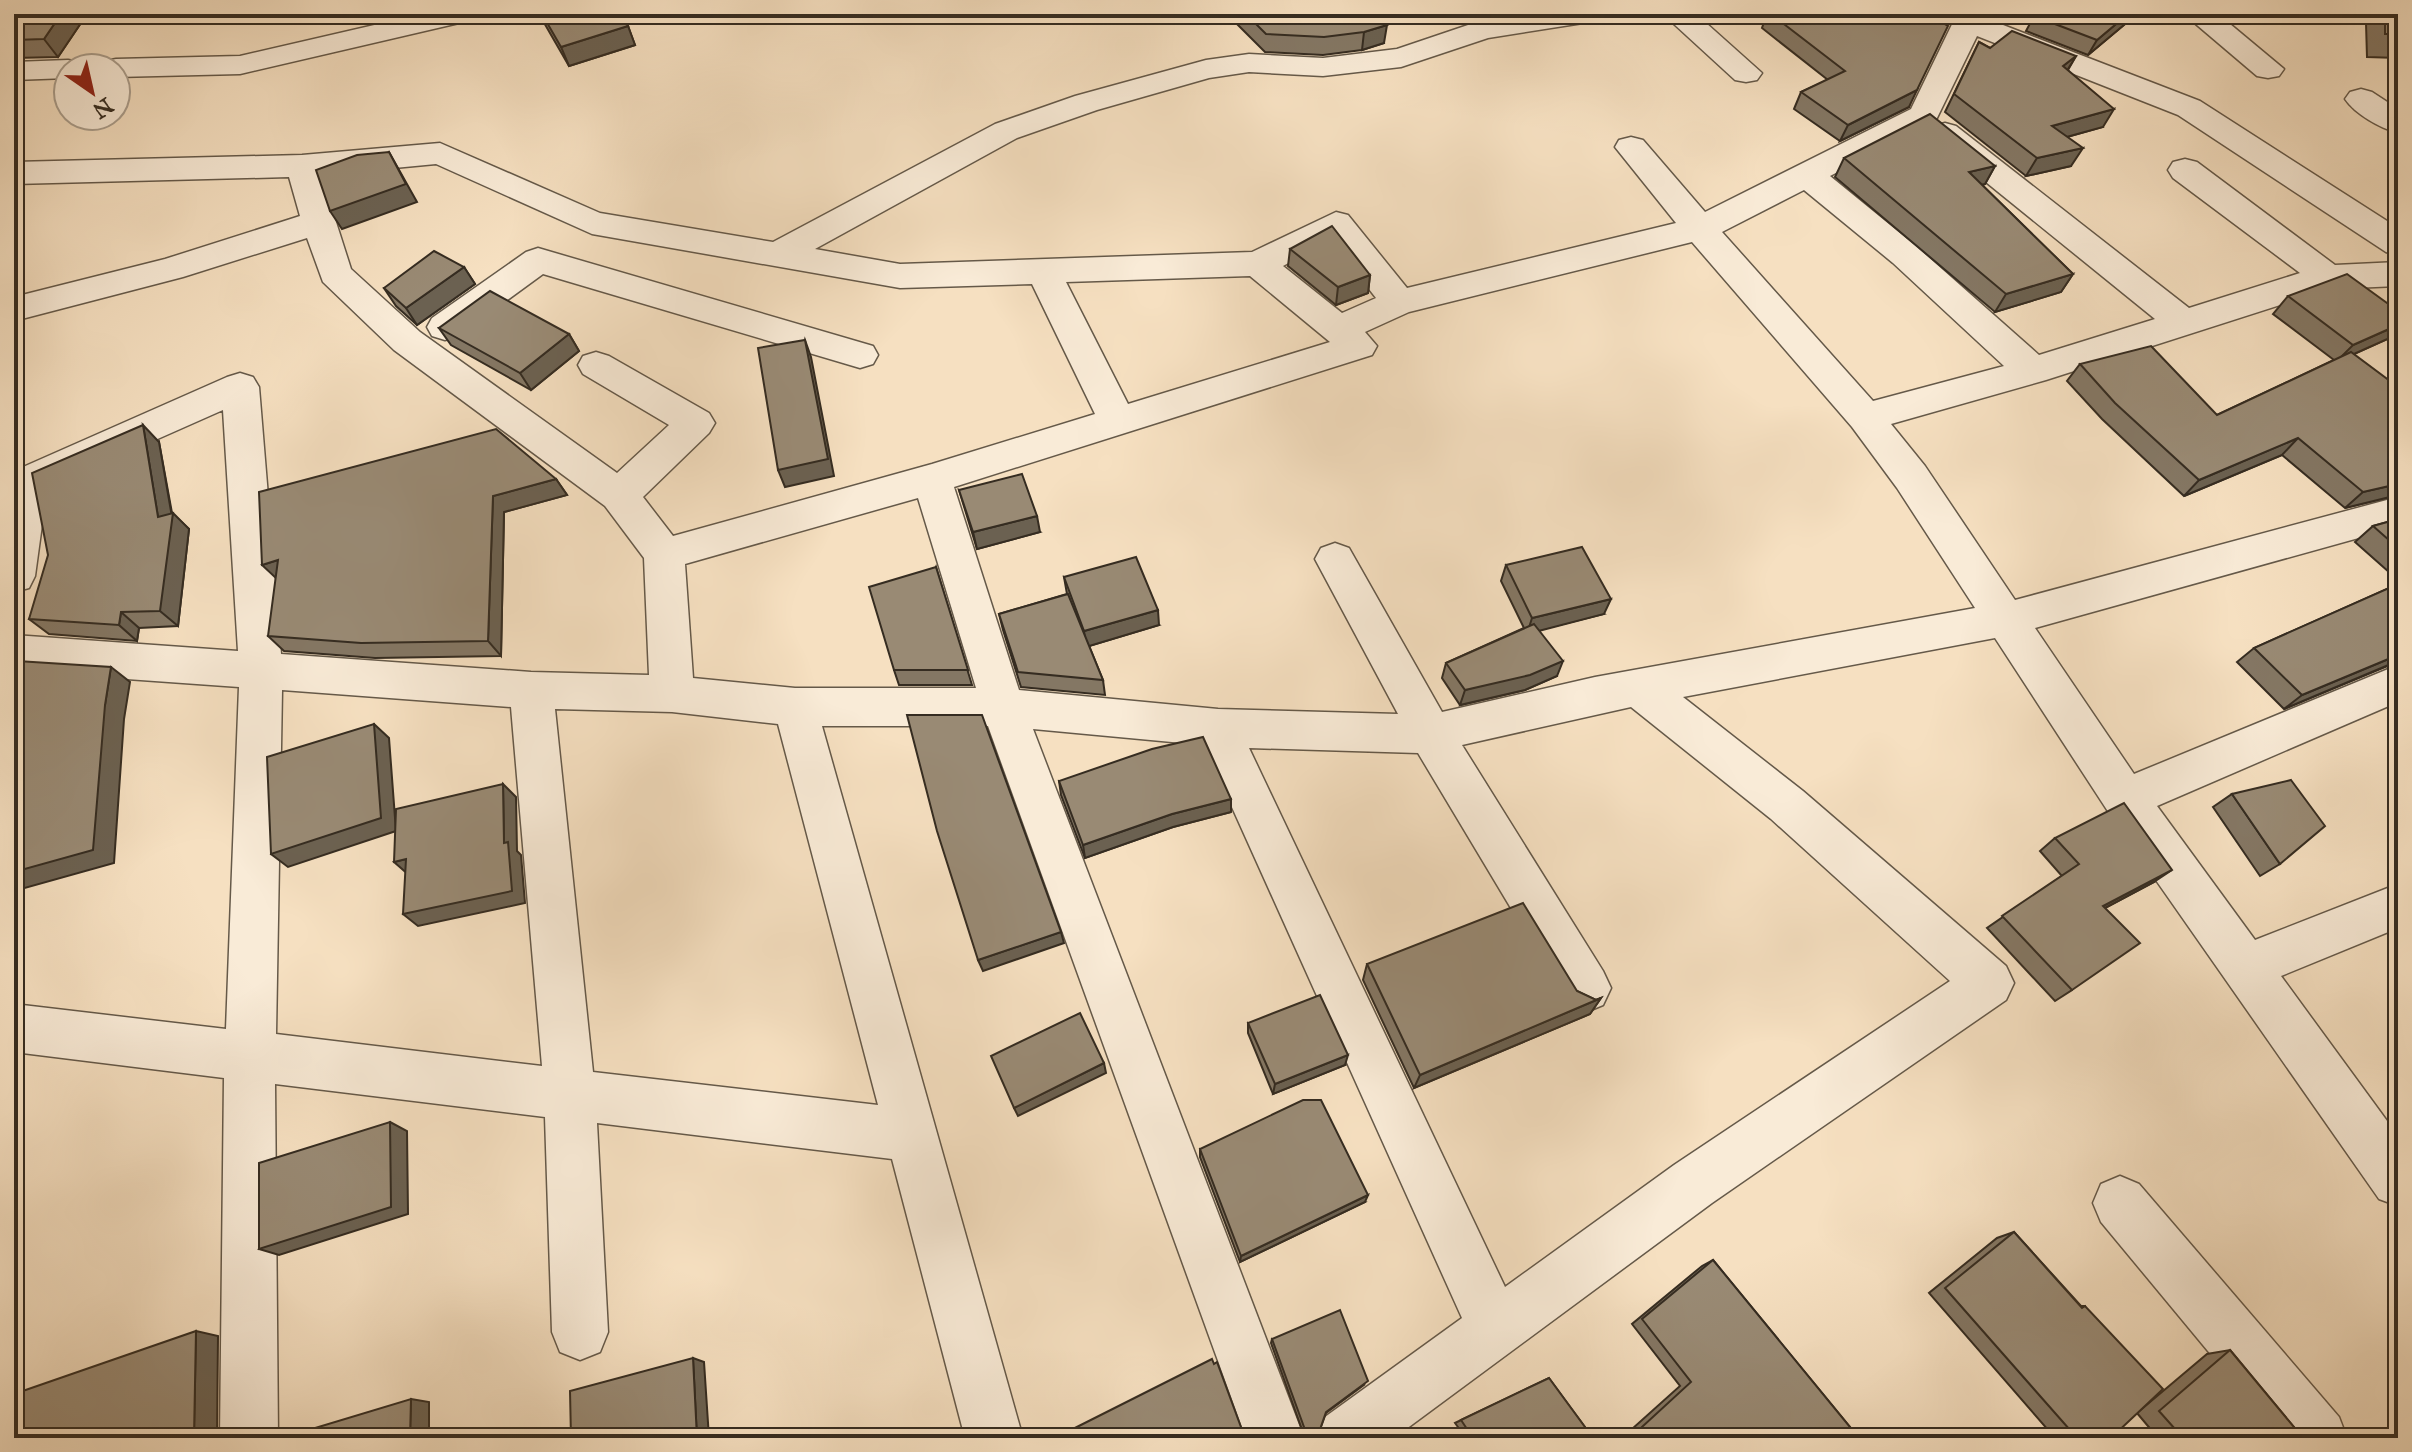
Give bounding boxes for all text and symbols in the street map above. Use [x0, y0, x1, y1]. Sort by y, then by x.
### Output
north arrow [52, 52, 132, 132]
text: N [87, 92, 118, 125]

